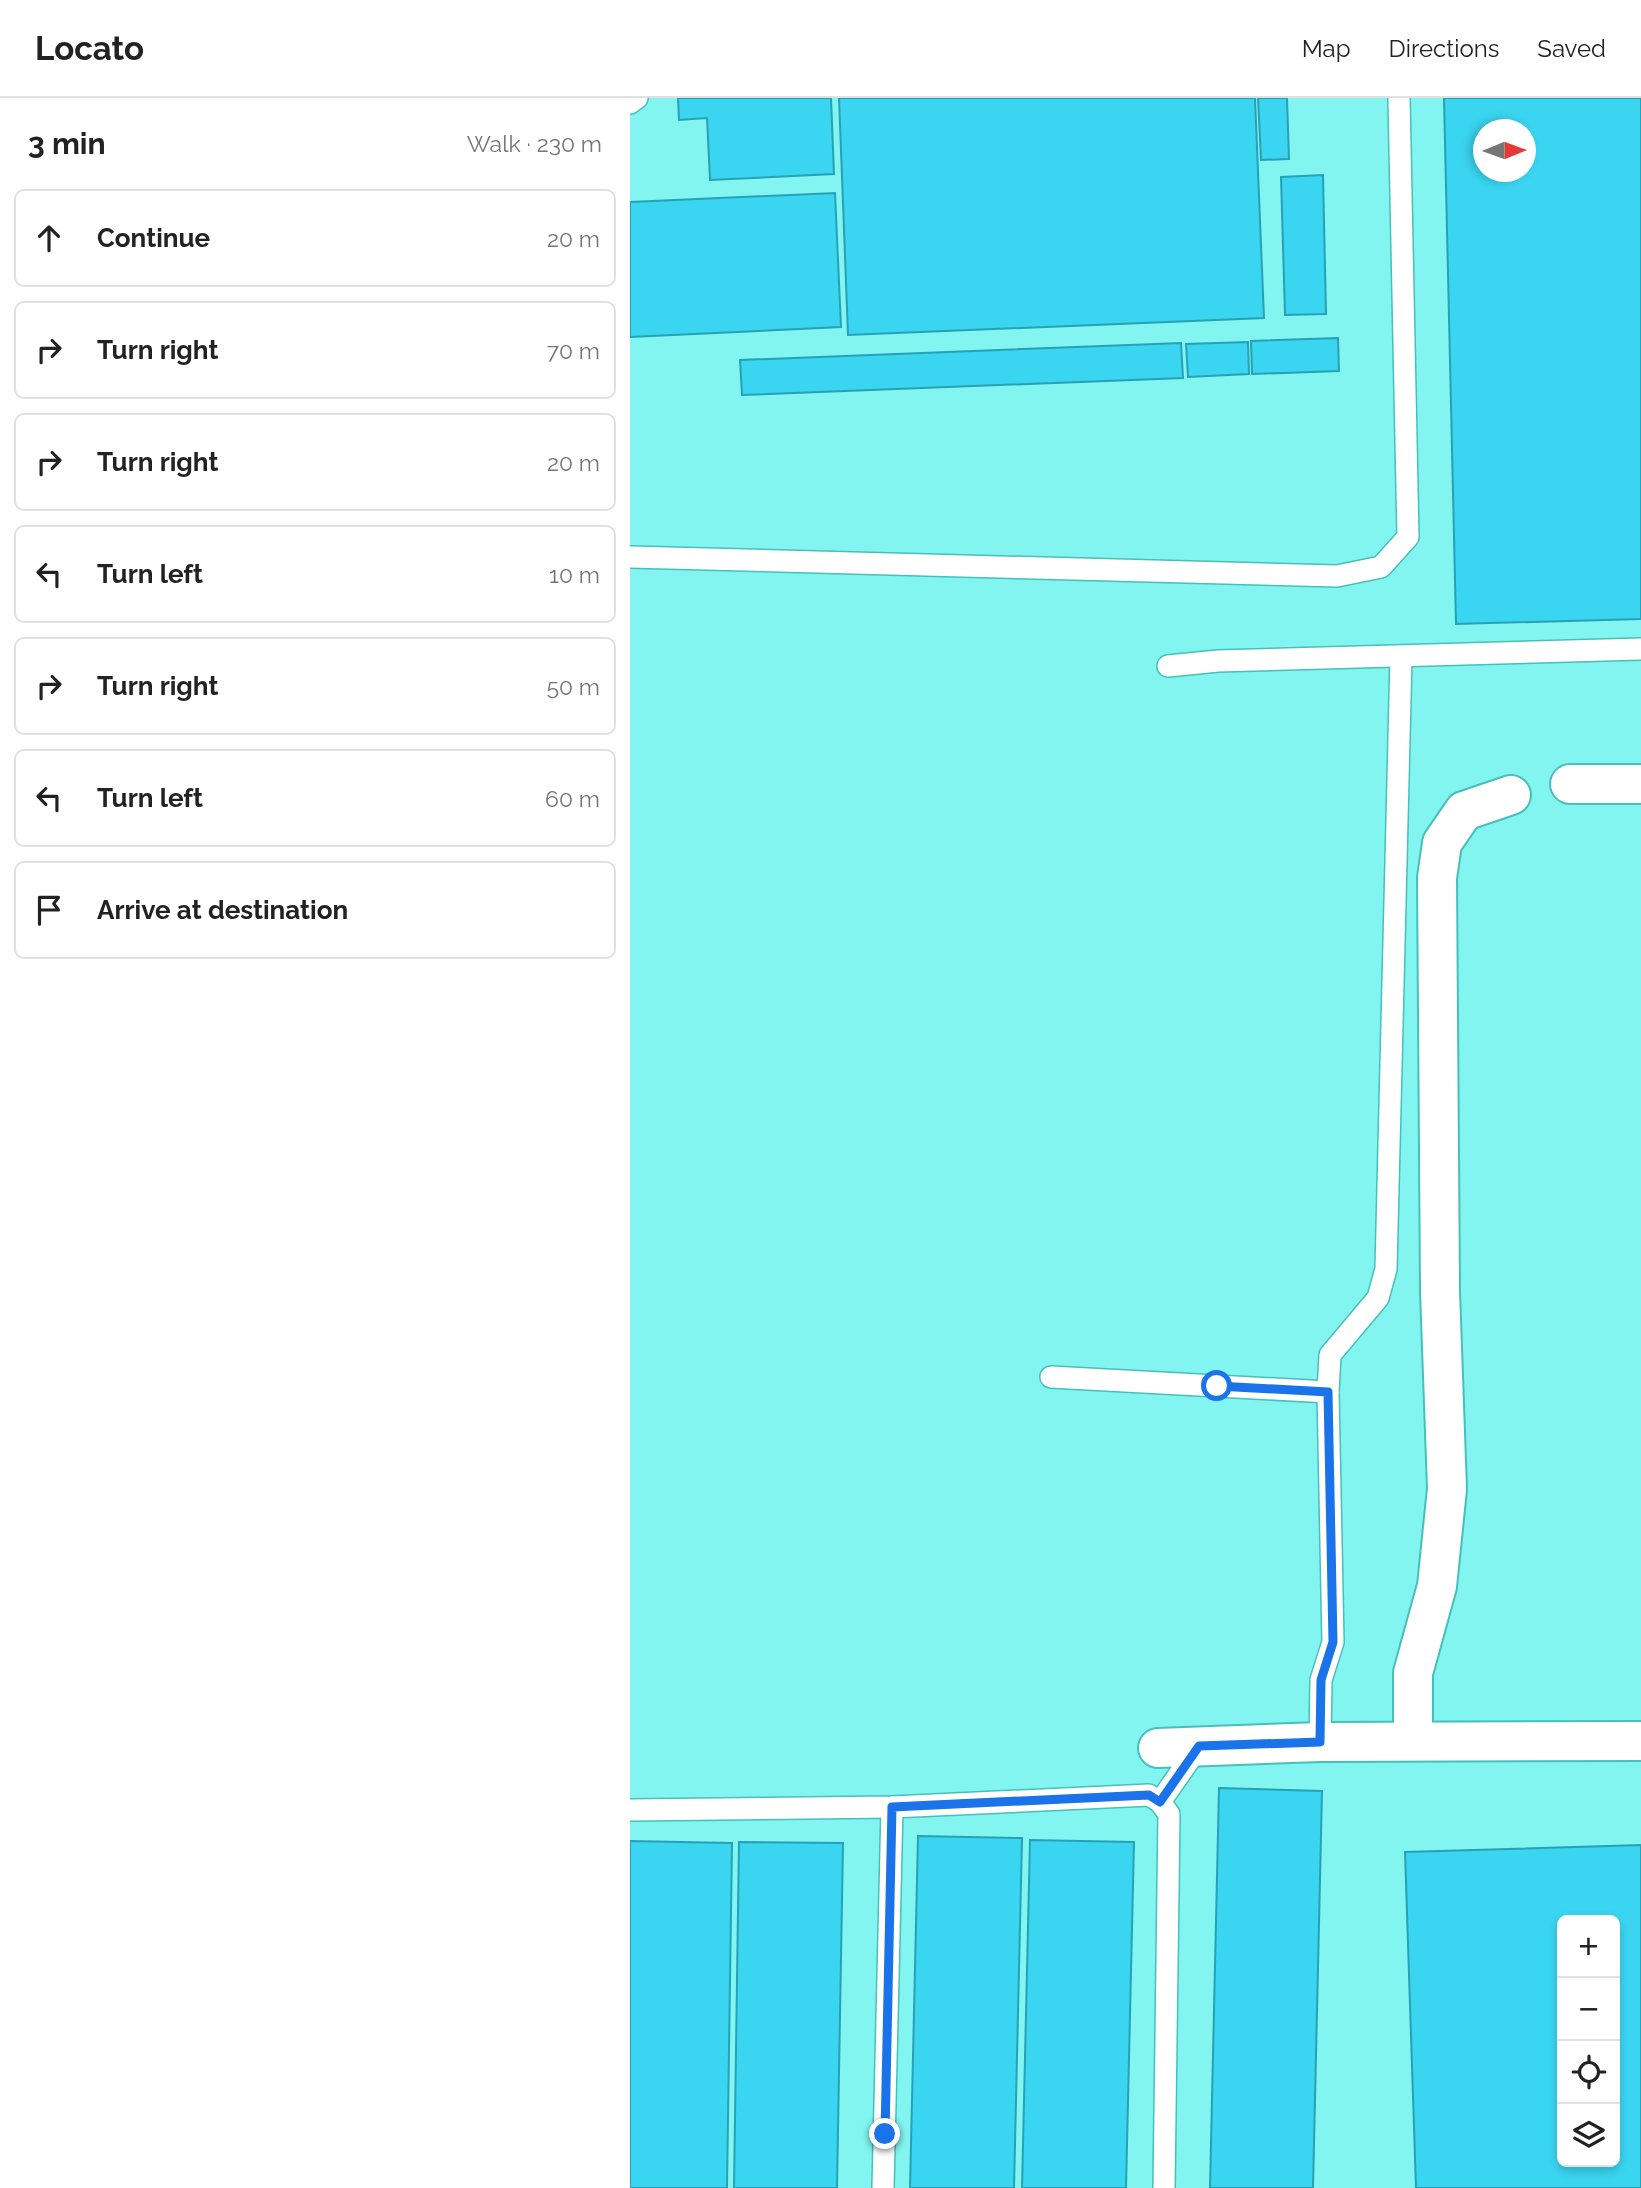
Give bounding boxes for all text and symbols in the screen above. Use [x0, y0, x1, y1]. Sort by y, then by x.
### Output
text: Locato [35, 29, 144, 68]
text: Map [1302, 34, 1351, 63]
text: Directions [1389, 34, 1499, 63]
text: Saved [1537, 34, 1606, 63]
north arrow [1473, 119, 1536, 182]
text: 3 min [28, 126, 106, 161]
text: Walk · 230 m [467, 130, 602, 157]
icon: ahead [30, 219, 68, 257]
text: Continue [97, 223, 210, 253]
text: 20 m [547, 225, 600, 252]
icon: right [30, 331, 68, 369]
text: Turn right [97, 335, 218, 365]
text: 70 m [547, 337, 600, 364]
icon: right [30, 443, 68, 481]
text: Turn right [97, 447, 218, 477]
text: 20 m [547, 449, 600, 476]
icon: left [30, 555, 68, 593]
text: Turn left [97, 559, 203, 589]
text: 10 m [549, 561, 600, 588]
icon: right [30, 667, 68, 705]
text: Turn right [97, 671, 218, 701]
text: 50 m [546, 673, 600, 700]
icon: left [30, 779, 68, 817]
text: Turn left [97, 783, 203, 813]
text: 60 m [545, 785, 600, 812]
icon: arrive [30, 891, 68, 929]
text: Arrive at destination [97, 895, 348, 925]
route start [1201, 1370, 1232, 1401]
map controls [1557, 1915, 1620, 2167]
button: + [1557, 1915, 1620, 1978]
button: − [1557, 1978, 1620, 2041]
button: locate [1557, 2041, 1620, 2104]
button: layers [1557, 2104, 1620, 2167]
route end [869, 2118, 900, 2149]

